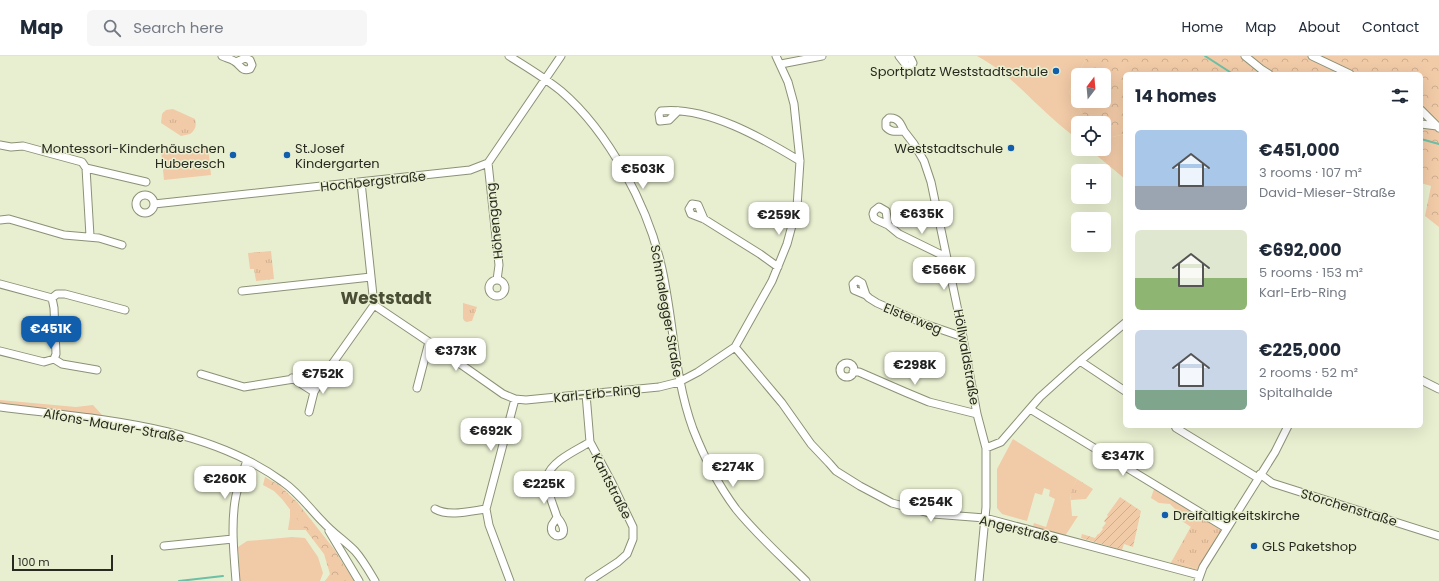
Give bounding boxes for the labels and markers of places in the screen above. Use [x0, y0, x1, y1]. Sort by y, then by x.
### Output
place label: Sportplatz Weststadtschule [870, 62, 1048, 81]
marker: Sportplatz Weststadtschule [1051, 66, 1061, 76]
place label: Montessori-Kinderhäuschen Huberesch [41, 139, 225, 173]
place label: St.Josef Kindergarten [295, 139, 380, 173]
place label: Weststadtschule [894, 139, 1003, 158]
marker: Weststadtschule [1006, 143, 1016, 153]
marker: Montessori-Kinderhäuschen Huberesch [228, 150, 238, 160]
marker: St.Josef Kindergarten [282, 150, 292, 160]
pin: €503K [615, 156, 671, 190]
pin: €635K [894, 201, 950, 235]
pin: €259K [751, 202, 807, 236]
pin: €566K [916, 257, 972, 291]
pin: €451K [23, 316, 79, 350]
pin: €373K [428, 338, 484, 372]
pin: €298K [887, 352, 943, 386]
pin: €752K [295, 361, 351, 395]
pin: €692K [463, 418, 519, 452]
pin: €347K [1095, 443, 1151, 477]
pin: €274K [705, 454, 761, 488]
pin: €260K [197, 466, 253, 500]
pin: €225K [516, 471, 572, 505]
pin: €254K [903, 489, 959, 523]
place label: Dreifaltigkeitskirche [1173, 506, 1300, 525]
marker: Dreifaltigkeitskirche [1160, 510, 1170, 520]
place label: GLS Paketshop [1262, 537, 1357, 556]
marker: GLS Paketshop [1249, 541, 1259, 551]

